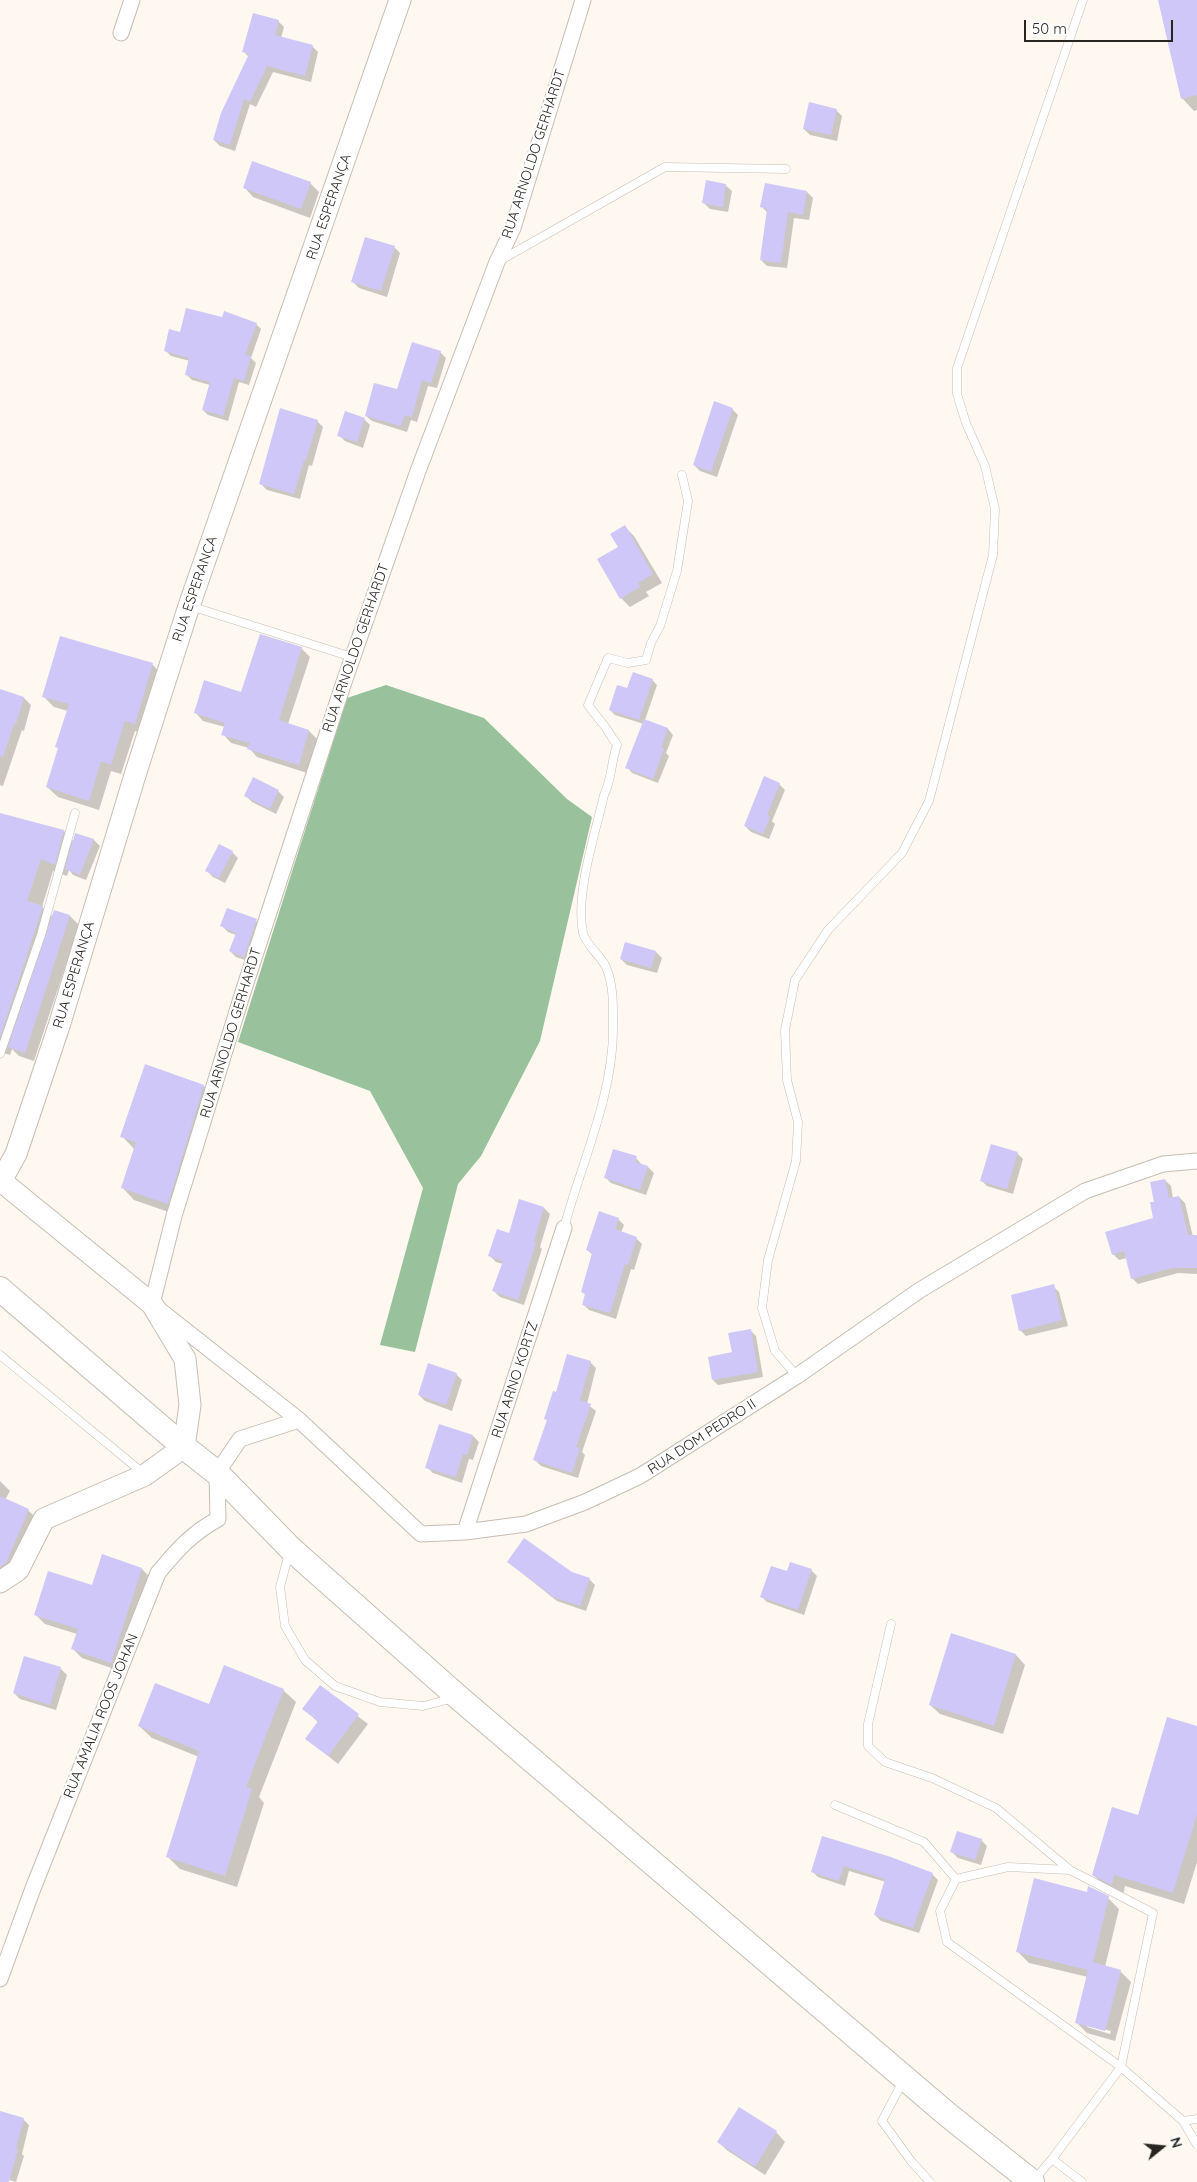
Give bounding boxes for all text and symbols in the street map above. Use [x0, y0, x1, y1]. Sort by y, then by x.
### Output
scale bar [1027, 10, 1176, 42]
text: 50 m [1032, 19, 1067, 38]
street label: RUA ARNOLDO GERHARDT [499, 67, 569, 241]
street label: RUA ESPERANÇA [303, 152, 355, 262]
street label: RUA ESPERANÇA [169, 534, 221, 644]
street label: RUA ARNOLDO GERHARDT [319, 561, 393, 735]
street label: RUA ESPERANÇA [50, 919, 98, 1031]
street label: RUA ARNOLDO GERHARDT [197, 946, 265, 1120]
street label: RUA ARNO KORTZ [488, 1320, 542, 1440]
street label: RUA DOM PEDRO II [645, 1396, 759, 1478]
street label: RUA AMALIA ROOS JOHAN [60, 1631, 142, 1801]
north arrow [1137, 2122, 1187, 2172]
text: N [1166, 2135, 1186, 2150]

